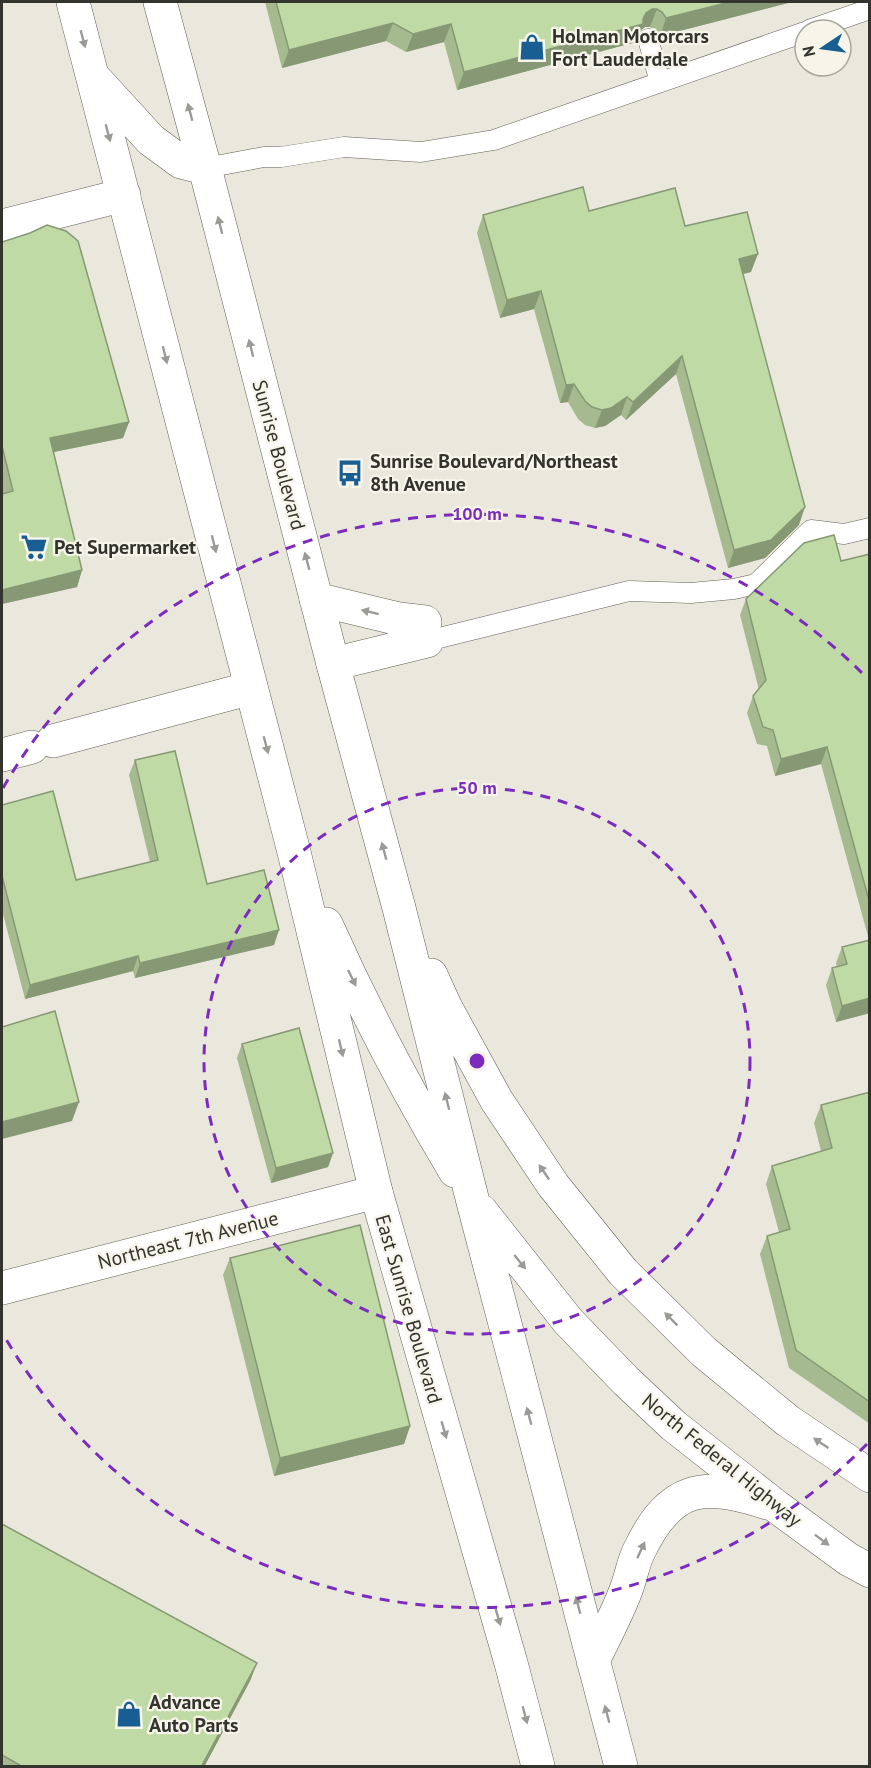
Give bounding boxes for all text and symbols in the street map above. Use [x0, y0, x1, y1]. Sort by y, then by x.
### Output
north arrow [793, 18, 853, 78]
place label: Holman Motorcars Fort Lauderdale [552, 23, 709, 72]
one-way arrow [78, 30, 88, 48]
shop icon: Holman Motorcars Fort Lauderdale [517, 32, 547, 62]
text: N [797, 44, 819, 59]
one-way arrow [185, 102, 194, 120]
one-way arrow [103, 124, 113, 142]
one-way arrow [214, 216, 224, 234]
one-way arrow [246, 339, 256, 357]
one-way arrow [161, 346, 171, 364]
street label: Sunrise Boulevard [246, 377, 312, 533]
place label: Sunrise Boulevard/Northeast 8th Avenue [370, 448, 618, 497]
bus stop icon: Sunrise Boulevard/Northeast 8th Avenue [335, 458, 365, 488]
text: 100 m [452, 502, 502, 525]
supermarket icon: Pet Supermarket [19, 532, 49, 562]
place label: Pet Supermarket [54, 534, 196, 560]
one-way arrow [210, 535, 219, 553]
one-way arrow [301, 552, 311, 571]
one-way arrow [361, 607, 379, 617]
one-way arrow [262, 736, 271, 754]
text: 50 m [457, 776, 497, 799]
one-way arrow [379, 842, 388, 860]
one-way arrow [347, 969, 356, 986]
one-way arrow [337, 1039, 346, 1058]
centre of rings [467, 1051, 487, 1071]
one-way arrow [442, 1092, 452, 1110]
one-way arrow [539, 1164, 550, 1180]
street label: Northeast 7th Avenue [95, 1205, 281, 1275]
street label: East Sunrise Boulevard [370, 1211, 448, 1407]
one-way arrow [513, 1254, 526, 1269]
one-way arrow [664, 1313, 678, 1327]
street label: North Federal Highway [637, 1387, 808, 1533]
one-way arrow [523, 1407, 533, 1425]
one-way arrow [440, 1421, 449, 1439]
one-way arrow [813, 1438, 829, 1449]
one-way arrow [815, 1534, 830, 1546]
one-way arrow [636, 1541, 645, 1558]
one-way arrow [573, 1596, 583, 1614]
one-way arrow [494, 1608, 503, 1626]
place label: Advance Auto Parts [149, 1689, 238, 1738]
shop icon: Advance Auto Parts [114, 1699, 144, 1729]
one-way arrow [602, 1705, 612, 1723]
one-way arrow [520, 1706, 530, 1724]

